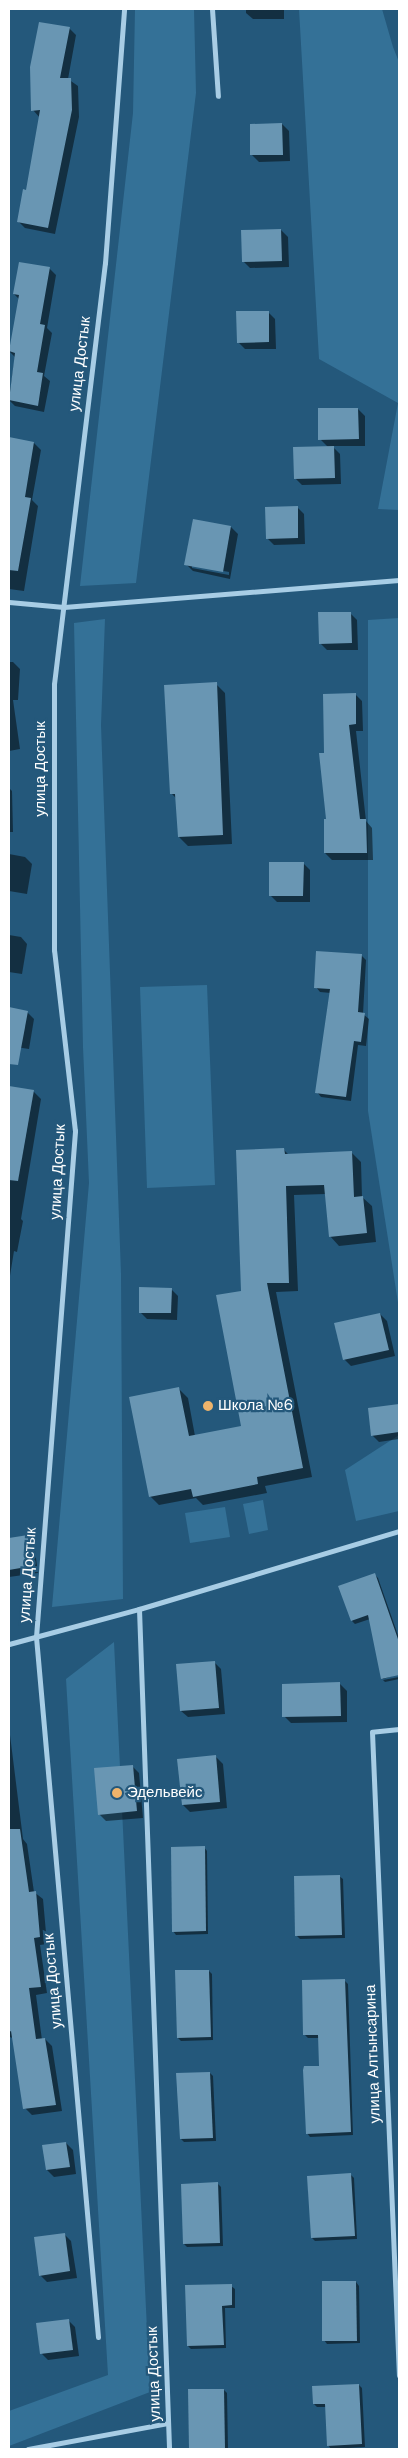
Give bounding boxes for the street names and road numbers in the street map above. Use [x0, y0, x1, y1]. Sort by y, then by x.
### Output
street label: улица Достык [65, 315, 95, 413]
street label: улица Достык [32, 721, 50, 817]
street label: улица Достык [47, 1124, 69, 1220]
street label: улица Достык [16, 1527, 40, 1623]
street label: улица Достык [40, 1933, 66, 2029]
street label: улица Алтынсарина [362, 1984, 384, 2124]
street label: улица Достык [143, 2326, 165, 2422]

